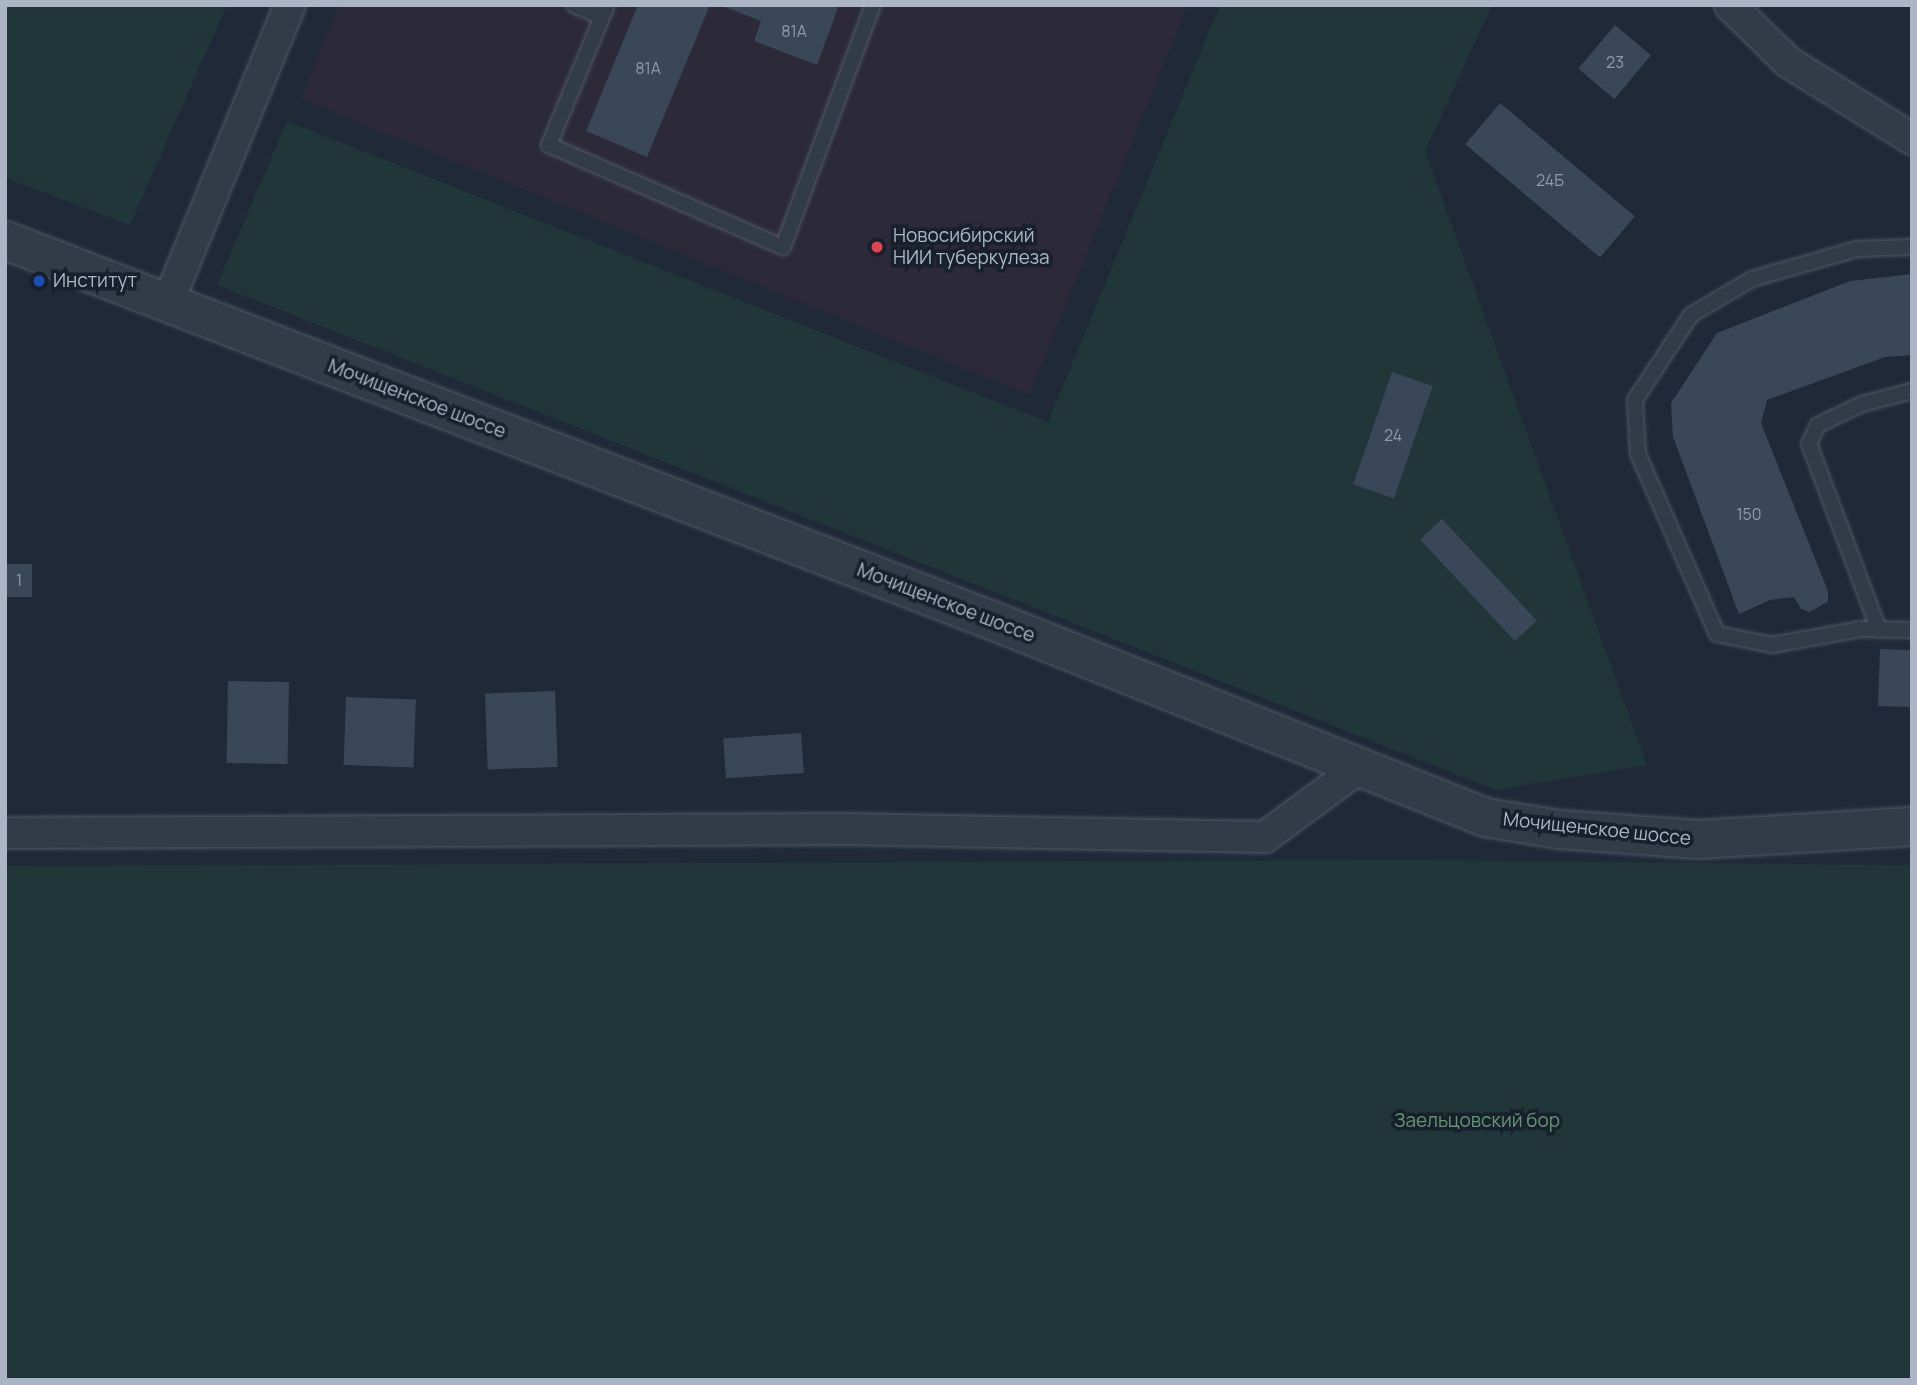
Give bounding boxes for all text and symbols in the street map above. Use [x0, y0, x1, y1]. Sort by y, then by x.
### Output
house number: 81А [781, 21, 807, 41]
house number: 23 [1606, 52, 1624, 72]
house number: 81А [635, 58, 661, 78]
house number: 24Б [1536, 170, 1564, 190]
place label: Новосибирский НИИ туберкулеза [893, 225, 1050, 269]
marker: Новосибирский НИИ туберкулеза [867, 237, 887, 257]
place label: Институт [53, 270, 137, 292]
marker: Институт [31, 273, 47, 289]
street label: Мочищенское шоссе [325, 355, 509, 443]
house number: 24 [1384, 425, 1402, 445]
house number: 150 [1736, 504, 1762, 524]
street label: Мочищенское шоссе [854, 559, 1038, 647]
house number: 1 [16, 570, 22, 590]
street label: Мочищенское шоссе [1502, 808, 1692, 850]
park label: Заельцовский бор [1394, 1110, 1560, 1132]

